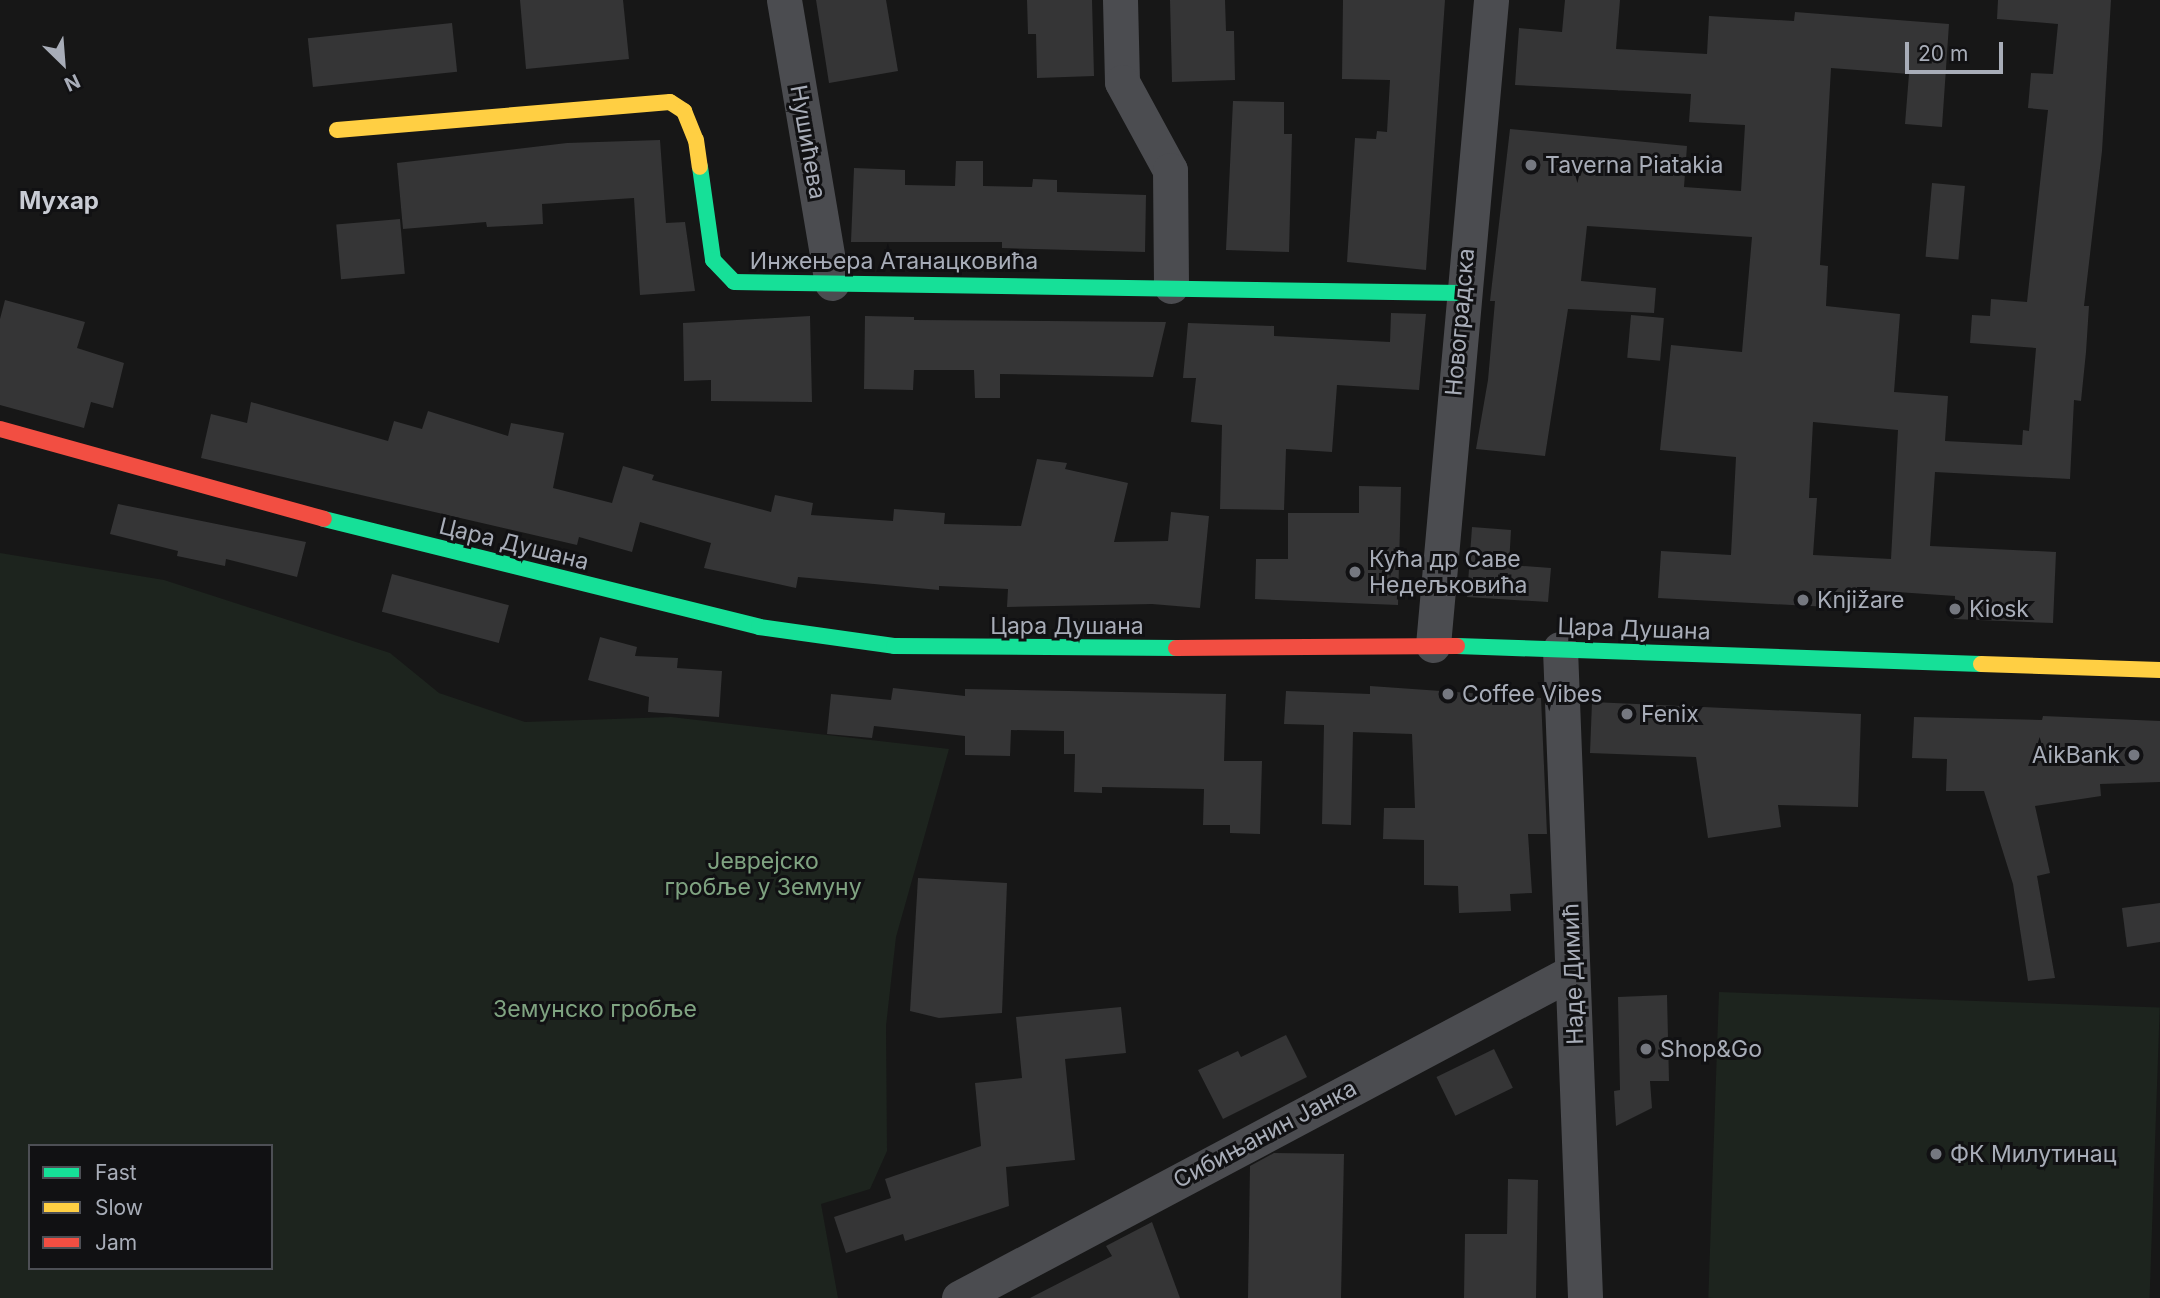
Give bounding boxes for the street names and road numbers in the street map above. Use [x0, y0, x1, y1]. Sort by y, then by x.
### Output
street label: Нушићева [784, 83, 832, 201]
street label: Инжењера Атанацковића [750, 247, 1038, 275]
street label: Новоградска [1440, 247, 1480, 397]
street label: Цара Душана [436, 512, 592, 576]
street label: Цара Душана [990, 612, 1144, 640]
street label: Цара Душана [1557, 613, 1711, 645]
street label: Наде Димић [1557, 903, 1589, 1045]
street label: Сибињанин Јанка [1169, 1074, 1361, 1194]

